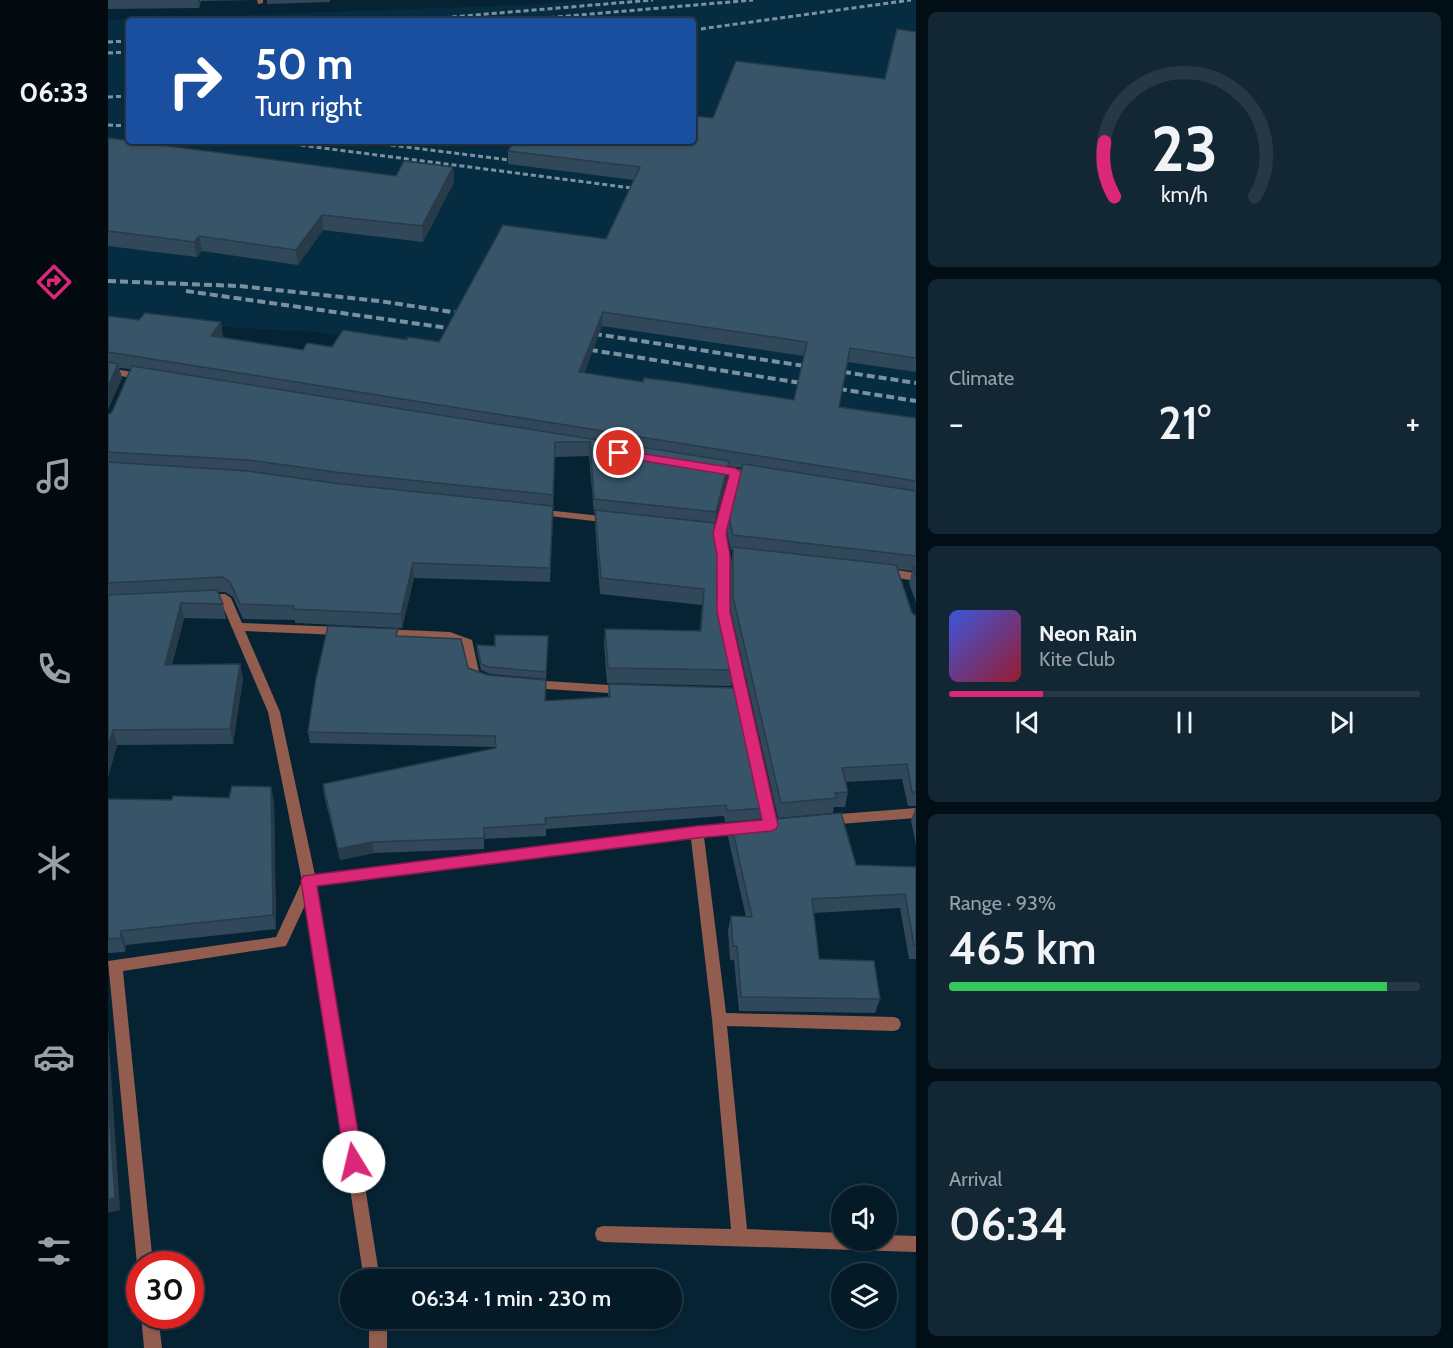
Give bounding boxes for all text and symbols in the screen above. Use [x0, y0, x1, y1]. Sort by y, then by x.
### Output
text: 50 m [255, 38, 353, 90]
icon: right [156, 42, 234, 120]
text: 06:33 [19, 76, 89, 109]
text: Turn right [255, 90, 362, 123]
text: 23 [1151, 111, 1218, 187]
text: km/h [1161, 181, 1208, 207]
icon: directions [33, 261, 75, 303]
text: Climate [949, 366, 1014, 390]
text: 21° [1158, 396, 1211, 450]
text: − [949, 403, 964, 443]
text: + [1405, 403, 1420, 443]
pin [593, 427, 644, 478]
icon: arrive [602, 436, 635, 469]
icon: music [33, 455, 75, 497]
text: Neon Rain [1039, 620, 1137, 647]
text: Kite Club [1039, 647, 1115, 671]
icon: phone [33, 648, 75, 690]
icon: previous [1011, 706, 1044, 739]
icon: pause [1168, 706, 1201, 739]
icon: next [1325, 706, 1358, 739]
icon: climate [33, 842, 75, 884]
text: Range · 93% [949, 891, 1056, 915]
text: 465 km [949, 921, 1096, 975]
icon: car [33, 1036, 75, 1078]
position arrow [322, 1130, 386, 1194]
text: Arrival [949, 1167, 1002, 1191]
map controls [831, 1185, 897, 1329]
button: sound [831, 1185, 897, 1251]
text: 06:34 [949, 1197, 1067, 1251]
icon: filters [33, 1230, 75, 1272]
speed limit sign: 30 [126, 1251, 204, 1329]
button: layers [831, 1263, 897, 1329]
text: 06:34 · 1 min · 230 m [411, 1285, 611, 1312]

